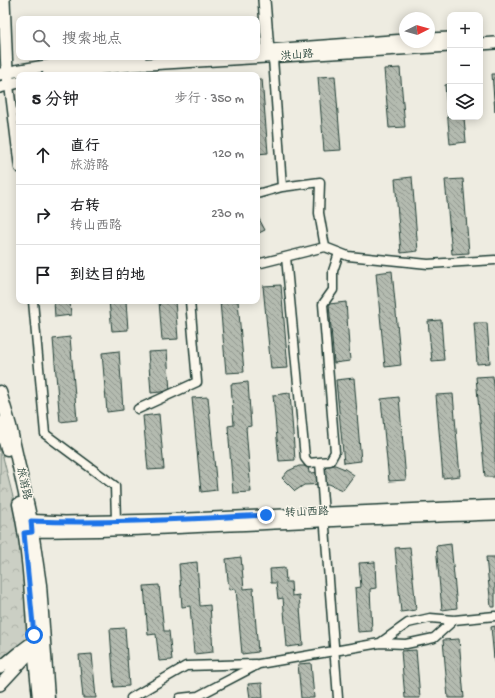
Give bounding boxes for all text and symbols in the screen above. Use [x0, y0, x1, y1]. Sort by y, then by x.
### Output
north arrow [399, 12, 435, 48]
map controls [447, 12, 483, 120]
button: + [447, 12, 483, 48]
search box [16, 16, 260, 60]
icon: search [30, 27, 52, 49]
text: 搜索地点 [62, 31, 122, 49]
street label: 洪山路 [280, 48, 314, 63]
button: − [447, 48, 483, 84]
button: layers [447, 84, 483, 120]
text: 5 分钟 [32, 91, 79, 111]
text: 步行 · 350 m [174, 92, 244, 107]
text: 直行 [70, 138, 100, 156]
icon: ahead [32, 144, 54, 166]
text: 120 m [213, 147, 244, 162]
text: 旅游路 [70, 159, 109, 174]
text: 右转 [70, 198, 100, 216]
icon: right [32, 204, 54, 226]
text: 230 m [211, 207, 244, 222]
text: 转山西路 [70, 219, 122, 234]
icon: arrive [32, 264, 54, 286]
text: 到达目的地 [70, 267, 145, 285]
street label: 旅游路 [13, 466, 34, 501]
street label: 转山西路 [285, 504, 329, 520]
route end [257, 506, 275, 524]
route start [25, 626, 43, 644]

